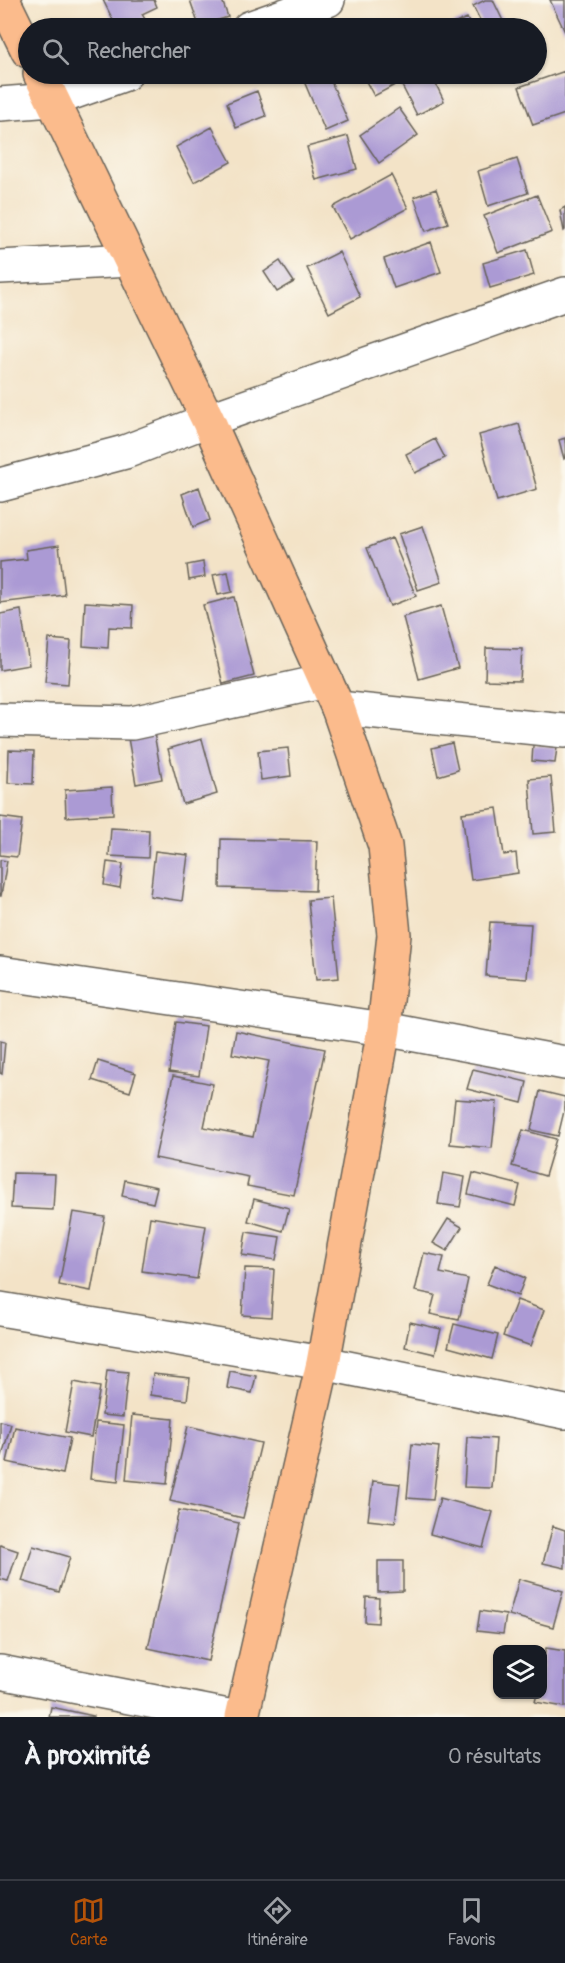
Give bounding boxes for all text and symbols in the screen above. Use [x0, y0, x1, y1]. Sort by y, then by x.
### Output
search box [18, 18, 547, 84]
icon: search [39, 35, 72, 68]
text: Rechercher [87, 37, 191, 65]
map controls [493, 1645, 547, 1699]
button: layers [493, 1645, 547, 1699]
text: À proximité [24, 1740, 151, 1772]
text: 0 résultats [448, 1744, 541, 1769]
tab: Carte [70, 1894, 107, 1950]
tab: Itinéraire [247, 1894, 308, 1950]
tab: Favoris [447, 1894, 495, 1950]

